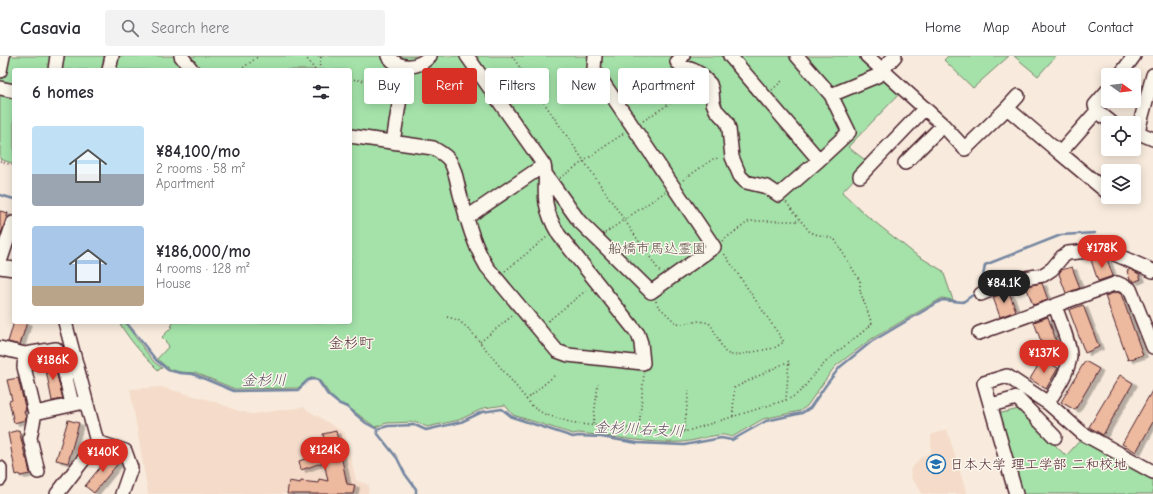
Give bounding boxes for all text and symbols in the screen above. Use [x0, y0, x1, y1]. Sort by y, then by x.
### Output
search box [105, 10, 385, 46]
text: Casavia [20, 17, 81, 39]
icon: search [119, 17, 141, 39]
text: Search here [151, 19, 229, 37]
text: Home [925, 19, 961, 36]
text: Map [983, 19, 1009, 36]
text: About [1031, 19, 1066, 36]
text: Contact [1088, 19, 1133, 36]
chip: Buy [364, 68, 414, 104]
chip: Rent [422, 68, 477, 104]
chip: Filters [485, 68, 549, 104]
chip: New [557, 68, 610, 104]
chip: Apartment [618, 68, 709, 104]
north arrow [1101, 68, 1141, 108]
map controls [1101, 68, 1141, 204]
icon: filters [310, 81, 332, 103]
text: 6 homes [32, 83, 94, 102]
button: locate [1101, 116, 1141, 156]
icon: home [64, 142, 112, 190]
text: ¥84,100/mo [156, 142, 240, 161]
text: 2 rooms · 58 m² [156, 161, 245, 176]
button: layers [1101, 164, 1141, 204]
text: Apartment [156, 176, 214, 191]
pin: ¥178K [1074, 235, 1130, 269]
park label: 船橋市馬込霊園 [608, 240, 706, 257]
text: ¥178K [1087, 240, 1117, 255]
icon: home [64, 242, 112, 290]
text: ¥186,000/mo [156, 242, 251, 261]
text: 4 rooms · 128 m² [156, 261, 249, 276]
pin: ¥84.1K [971, 270, 1037, 304]
text: ¥84.1K [987, 275, 1021, 290]
text: House [156, 276, 191, 291]
district label: 金杉町 [328, 334, 374, 352]
pin: ¥137K [1016, 340, 1072, 374]
text: ¥137K [1028, 345, 1060, 360]
pin: ¥186K [25, 347, 81, 381]
text: ¥186K [37, 352, 69, 367]
water label: 金杉川 [241, 371, 287, 389]
water label: 金杉川右支川 [594, 418, 684, 440]
pin: ¥124K [297, 437, 353, 471]
pin: ¥140K [75, 439, 131, 473]
text: ¥124K [309, 442, 341, 457]
text: ¥140K [87, 444, 119, 459]
school or university icon: 日本大学 理工学部 二和校地 [925, 453, 947, 475]
place label: 日本大学 理工学部 二和校地 [950, 456, 1127, 473]

